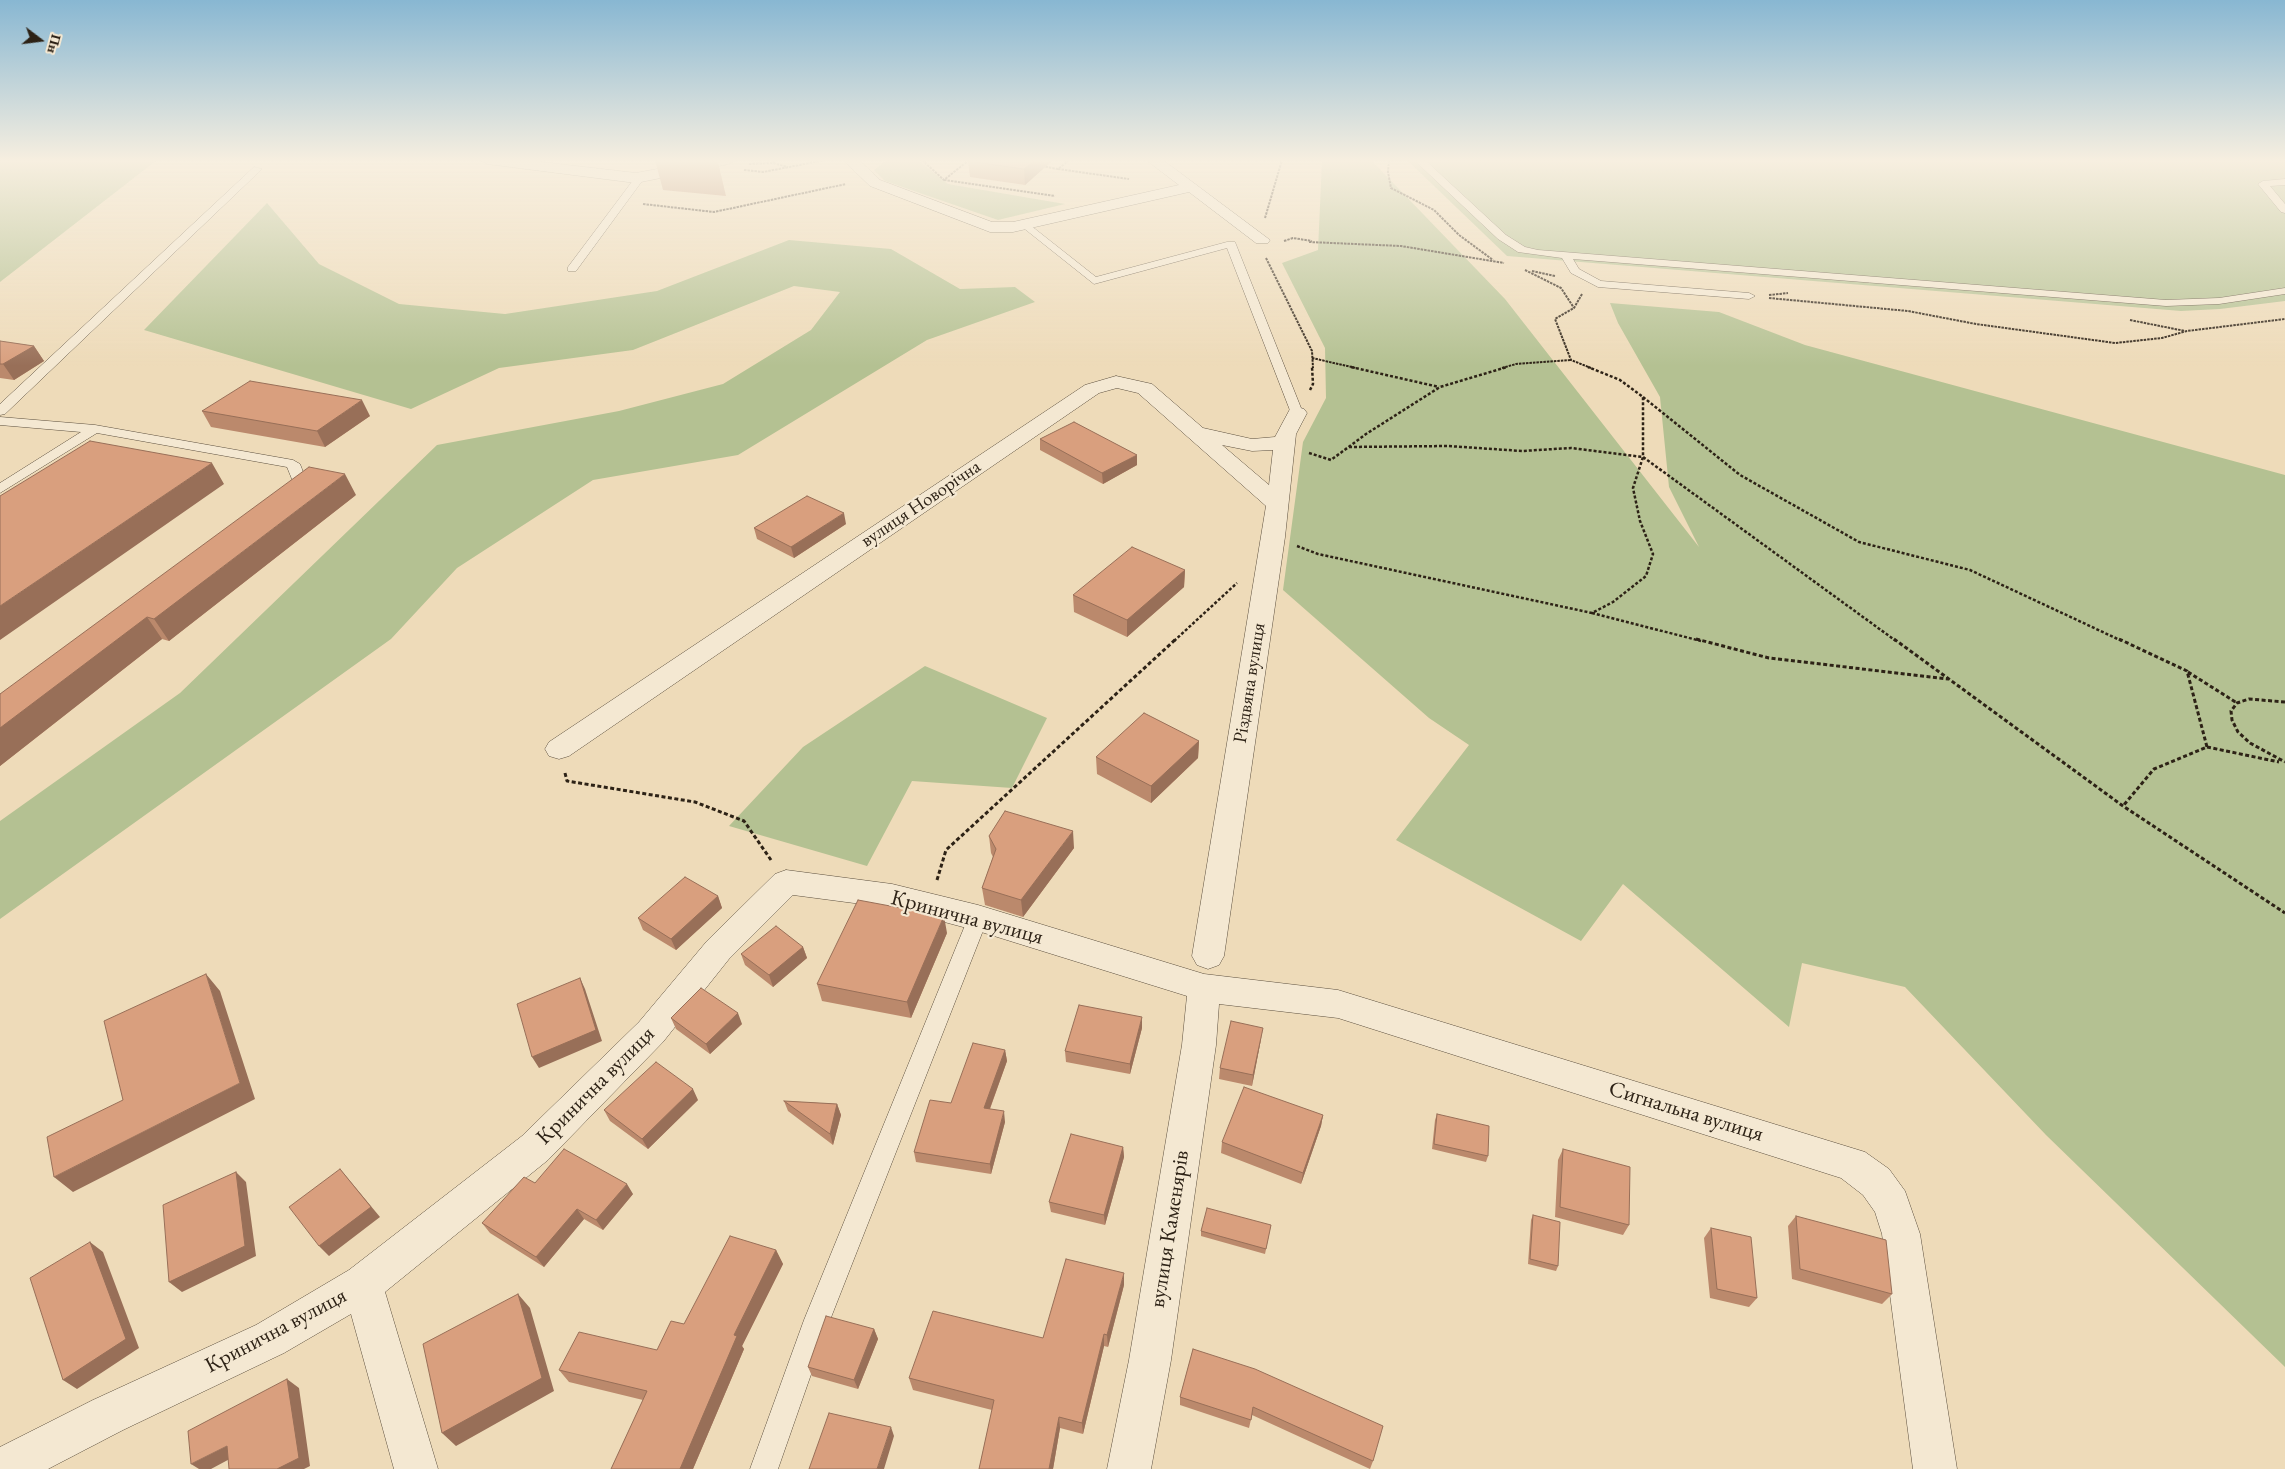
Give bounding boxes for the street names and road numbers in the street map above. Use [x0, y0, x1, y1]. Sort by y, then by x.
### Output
street label: вулиця Новорічна [857, 456, 985, 552]
street label: Різдвяна вулиця [1229, 621, 1271, 745]
street label: Кринична вулиця [888, 885, 1046, 951]
street label: Кринична вулиця [531, 1021, 661, 1151]
street label: Сигнальна вулиця [1605, 1076, 1767, 1148]
street label: вулиця Каменярів [1145, 1148, 1195, 1310]
street label: Кринична вулиця [201, 1283, 351, 1379]

